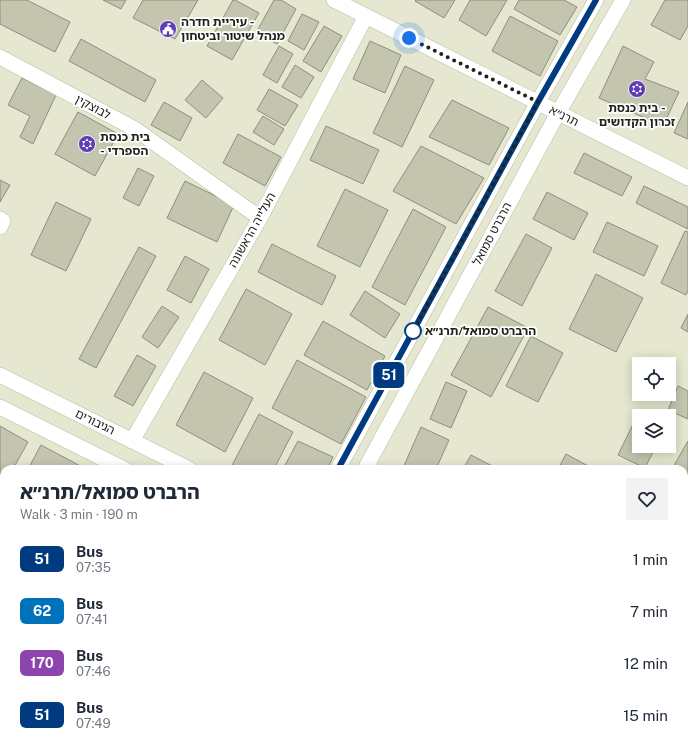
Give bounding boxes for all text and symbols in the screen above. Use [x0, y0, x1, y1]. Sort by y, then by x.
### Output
place label: עיריית חדרה - מנהל שיטור וביטחון [181, 15, 286, 43]
public building icon: עיריית חדרה - מנהל שיטור וביטחון [158, 19, 178, 39]
your location [399, 28, 419, 48]
synagogue icon: בית כנסת - זכרון הקדושים [627, 79, 647, 99]
street label: לבוצקין [73, 92, 113, 122]
place label: בית כנסת - זכרון הקדושים [599, 101, 676, 129]
street label: תרנ״א [547, 103, 581, 129]
place label: בית כנסת - הספרדי [100, 130, 150, 158]
synagogue icon: בית כנסת - הספרדי [77, 134, 97, 154]
street label: העלייה הראשונה [226, 190, 278, 270]
street label: הרברט סמואל [470, 200, 514, 268]
marker: הרברט סמואל/תרנ״א [404, 322, 422, 340]
place label: הרברט סמואל/תרנ״א [425, 324, 536, 338]
map controls [632, 357, 676, 453]
button: locate [632, 357, 676, 401]
line badge: 51 [371, 362, 407, 388]
text: 51 [381, 367, 397, 383]
street label: הגיבורים [73, 406, 117, 438]
button: layers [632, 409, 676, 453]
button: heart [626, 478, 668, 520]
text: הרברט סמואל/תרנ״א [20, 481, 200, 503]
text: Walk · 3 min · 190 m [20, 507, 138, 522]
text: Bus [76, 543, 103, 560]
text: 51 [34, 551, 50, 567]
text: 1 min [633, 551, 668, 568]
text: 07:35 [76, 560, 111, 575]
text: Bus [76, 595, 103, 612]
text: 62 [33, 603, 51, 619]
text: 7 min [630, 603, 668, 620]
text: 07:41 [76, 612, 108, 627]
text: Bus [76, 647, 103, 664]
text: 170 [30, 655, 54, 671]
text: 12 min [624, 655, 668, 672]
text: 07:46 [76, 664, 111, 679]
text: Bus [76, 699, 103, 716]
text: 51 [34, 707, 50, 723]
text: 15 min [623, 707, 668, 724]
text: 07:49 [76, 716, 111, 731]

